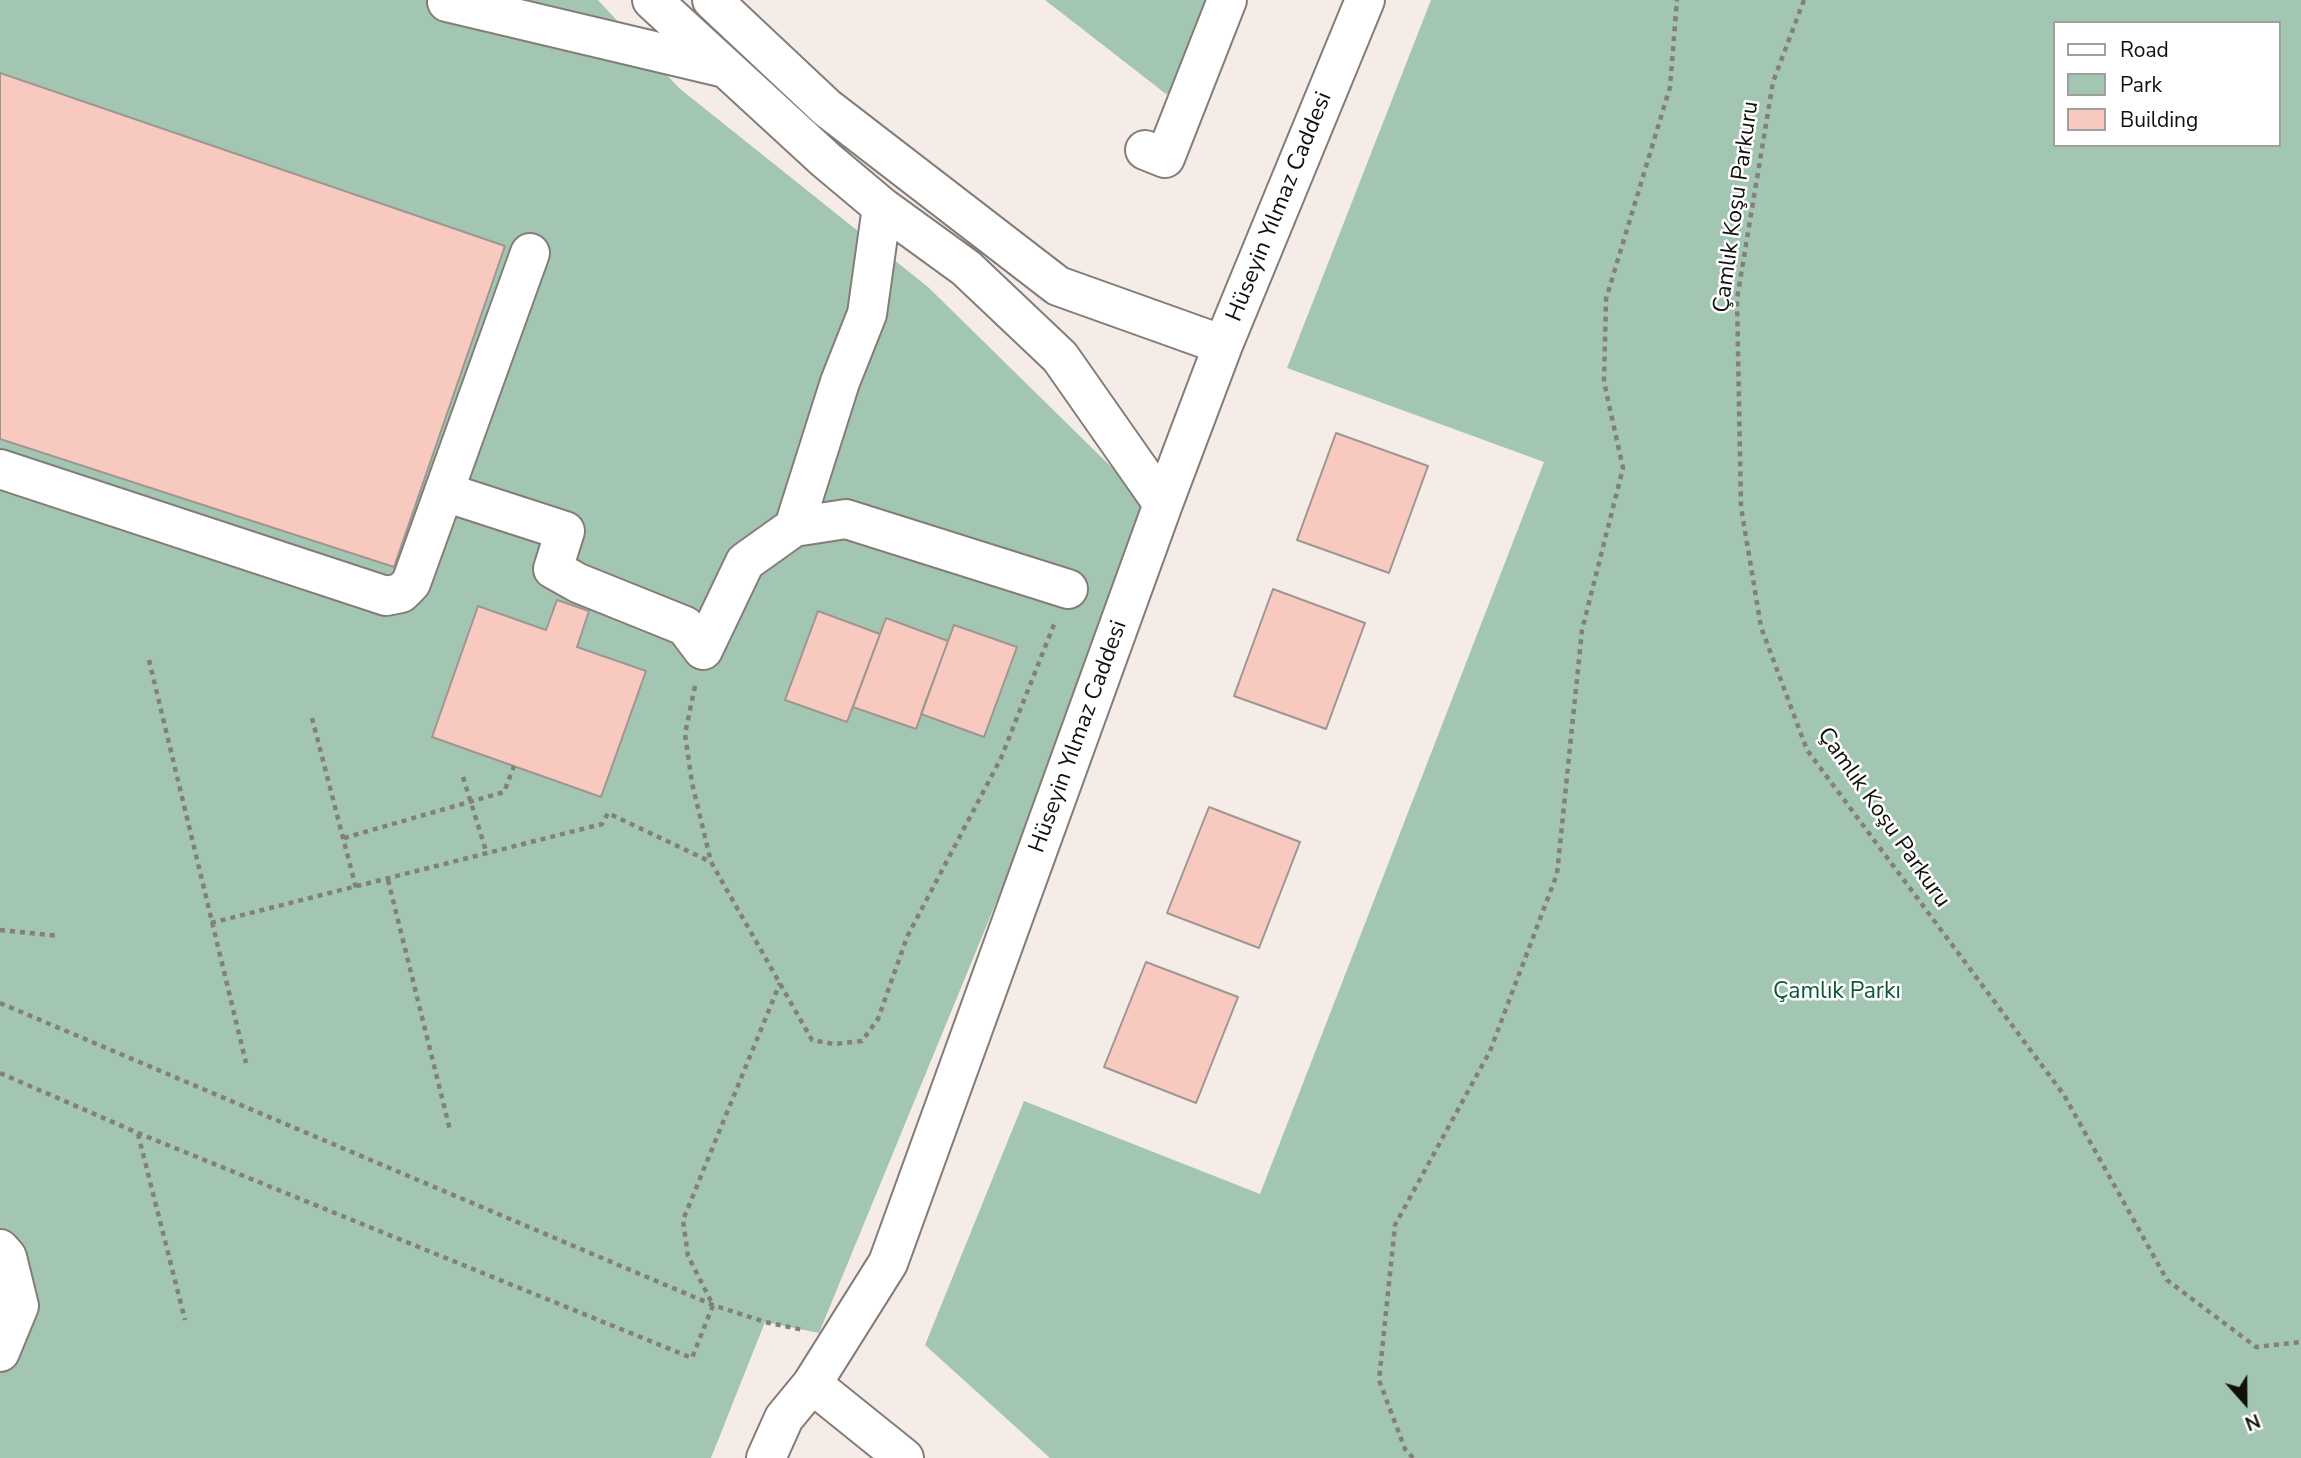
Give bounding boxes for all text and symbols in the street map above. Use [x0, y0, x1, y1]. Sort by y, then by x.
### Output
legend [2052, 21, 2280, 147]
text: Road [2120, 36, 2169, 64]
text: Park [2120, 71, 2162, 99]
street label: Hüseyin Yılmaz Caddesi [1221, 88, 1339, 326]
street label: Çamlık Koşu Parkuru [1708, 99, 1766, 315]
text: Building [2120, 106, 2198, 134]
street label: Hüseyin Yılmaz Caddesi [1024, 617, 1134, 857]
street label: Çamlık Koşu Parkuru [1811, 723, 1955, 913]
park label: Çamlık Parkı [1773, 978, 1901, 1006]
north arrow [2210, 1367, 2280, 1437]
text: N [2241, 1407, 2264, 1436]

